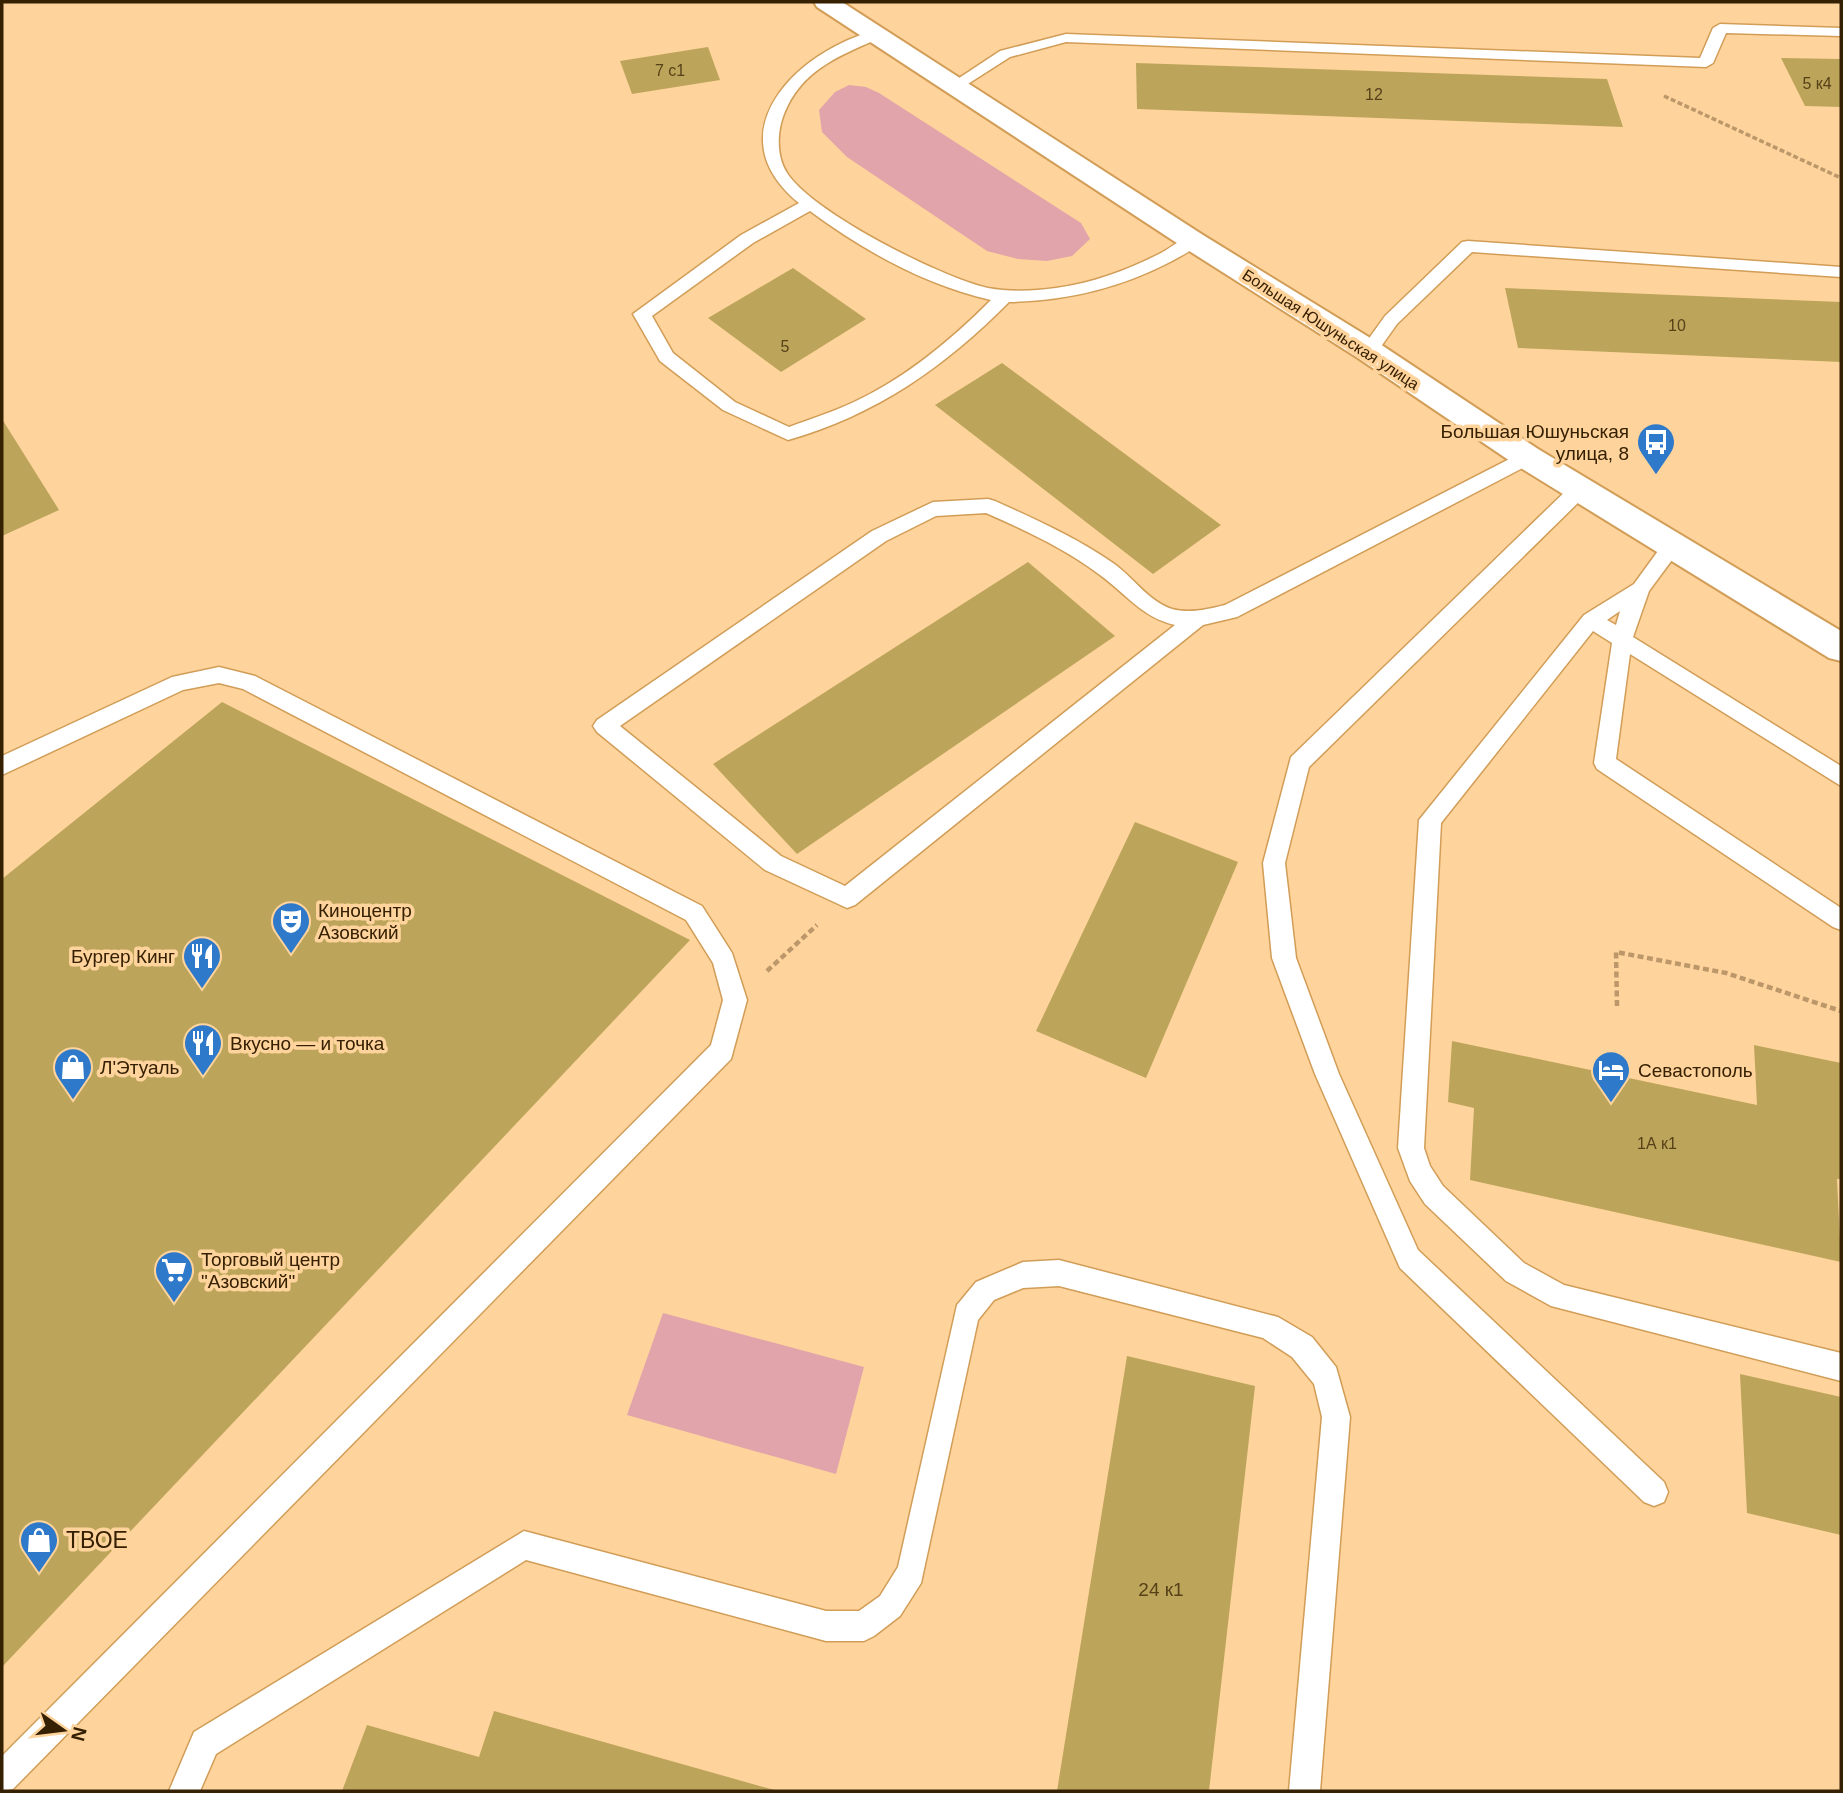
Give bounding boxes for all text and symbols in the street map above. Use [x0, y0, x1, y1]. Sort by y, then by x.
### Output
house number: 7 с1 [655, 62, 685, 79]
house number: 5 к4 [1802, 75, 1832, 92]
house number: 12 [1365, 86, 1383, 103]
street label: Большая Юшуньская улица [1239, 266, 1422, 393]
house number: 10 [1668, 317, 1686, 334]
house number: 5 [781, 338, 790, 355]
place label: Большая Юшуньская улица, 8 [1441, 421, 1629, 464]
bus stop icon: Большая Юшуньская улица, 8 [1635, 421, 1677, 476]
theatre icon: Киноцентр Азовский [270, 900, 312, 955]
place label: Киноцентр Азовский [318, 900, 412, 943]
restaurant icon: Бургер Кинг [181, 935, 223, 990]
place label: Бургер Кинг [71, 946, 175, 967]
restaurant icon: Вкусно — и точка [182, 1022, 224, 1077]
place label: Вкусно — и точка [230, 1033, 385, 1054]
shop icon: Л'Этуаль [52, 1046, 94, 1101]
hotel icon: Севастополь [1590, 1049, 1632, 1104]
place label: Л'Этуаль [100, 1057, 180, 1078]
place label: Севастополь [1638, 1060, 1753, 1081]
house number: 1А к1 [1637, 1135, 1677, 1152]
supermarket icon: Торговый центр "Азовский" [153, 1249, 195, 1304]
place label: Торговый центр "Азовский" [201, 1249, 340, 1292]
shop icon: ТВОЕ [18, 1519, 60, 1574]
place label: ТВОЕ [66, 1527, 128, 1553]
house number: 24 к1 [1138, 1579, 1184, 1600]
north arrow [28, 1695, 98, 1765]
text: N [67, 1725, 91, 1743]

